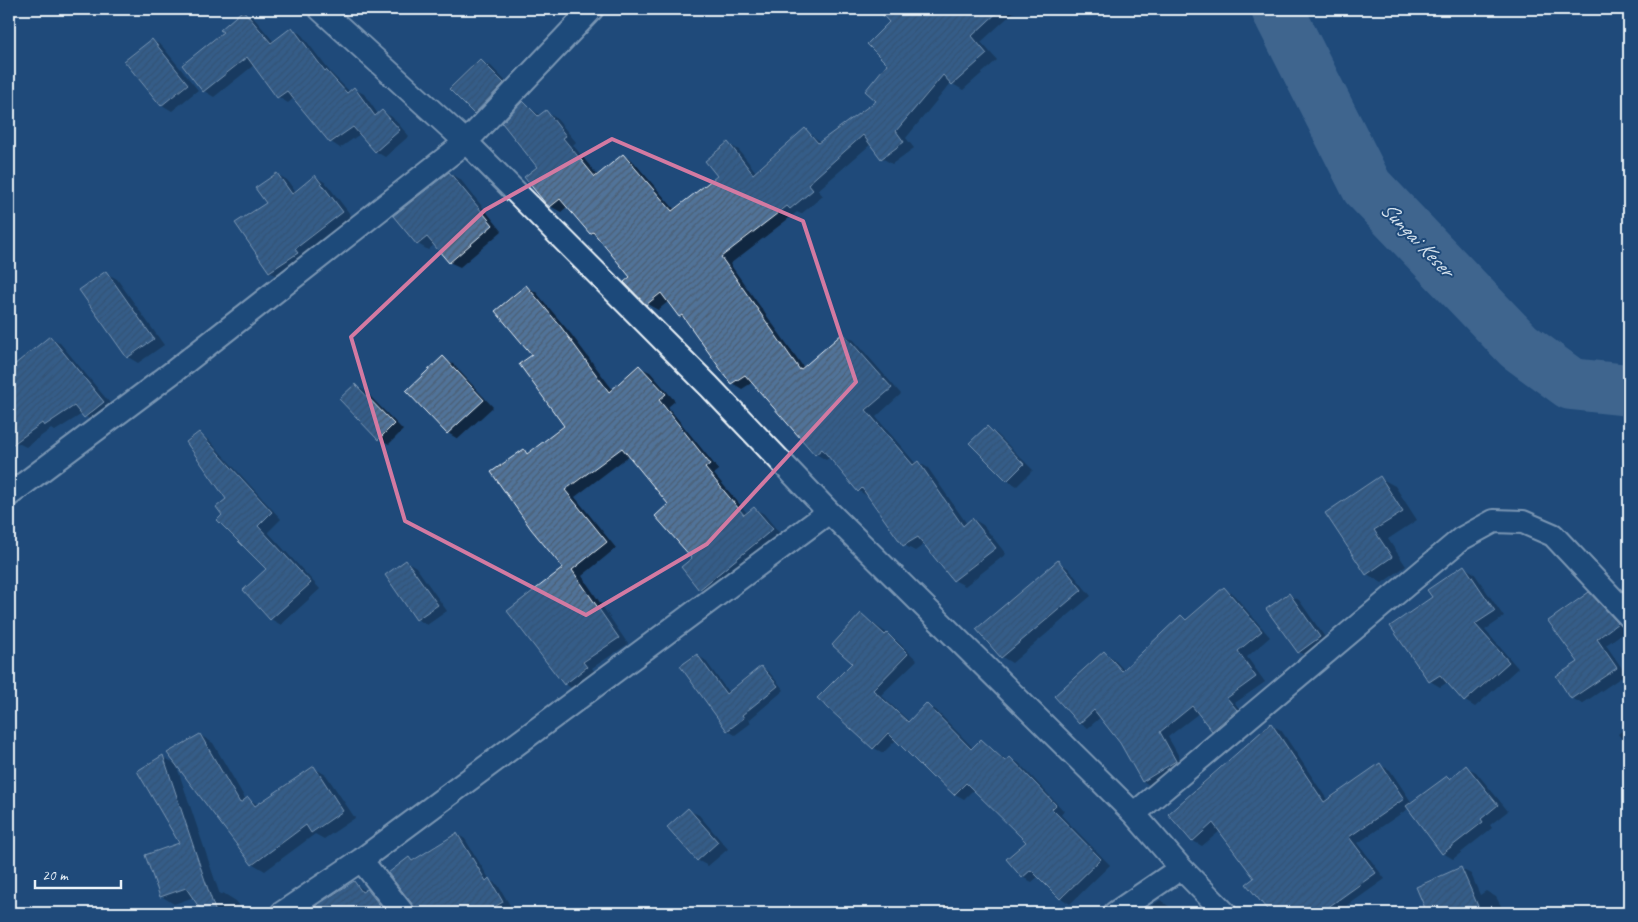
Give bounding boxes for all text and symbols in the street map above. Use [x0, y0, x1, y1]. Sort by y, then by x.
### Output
water label: Sungai Keser [1374, 195, 1463, 286]
scale bar [35, 857, 121, 889]
text: 20 m [42, 866, 69, 885]

